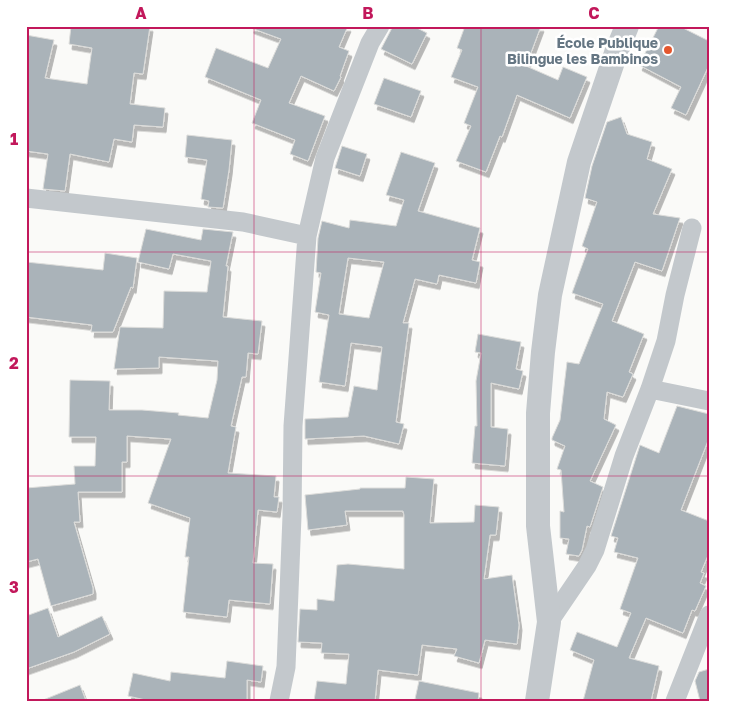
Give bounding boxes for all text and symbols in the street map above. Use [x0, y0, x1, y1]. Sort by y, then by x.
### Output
text: A [135, 3, 147, 23]
text: B [362, 3, 374, 23]
text: C [588, 3, 600, 23]
place label: École Publique Bilingue les Bambinos [507, 34, 658, 67]
marker: École Publique Bilingue les Bambinos [662, 44, 674, 56]
text: 1 [10, 129, 18, 149]
text: 2 [9, 353, 19, 373]
text: 3 [9, 577, 19, 597]

